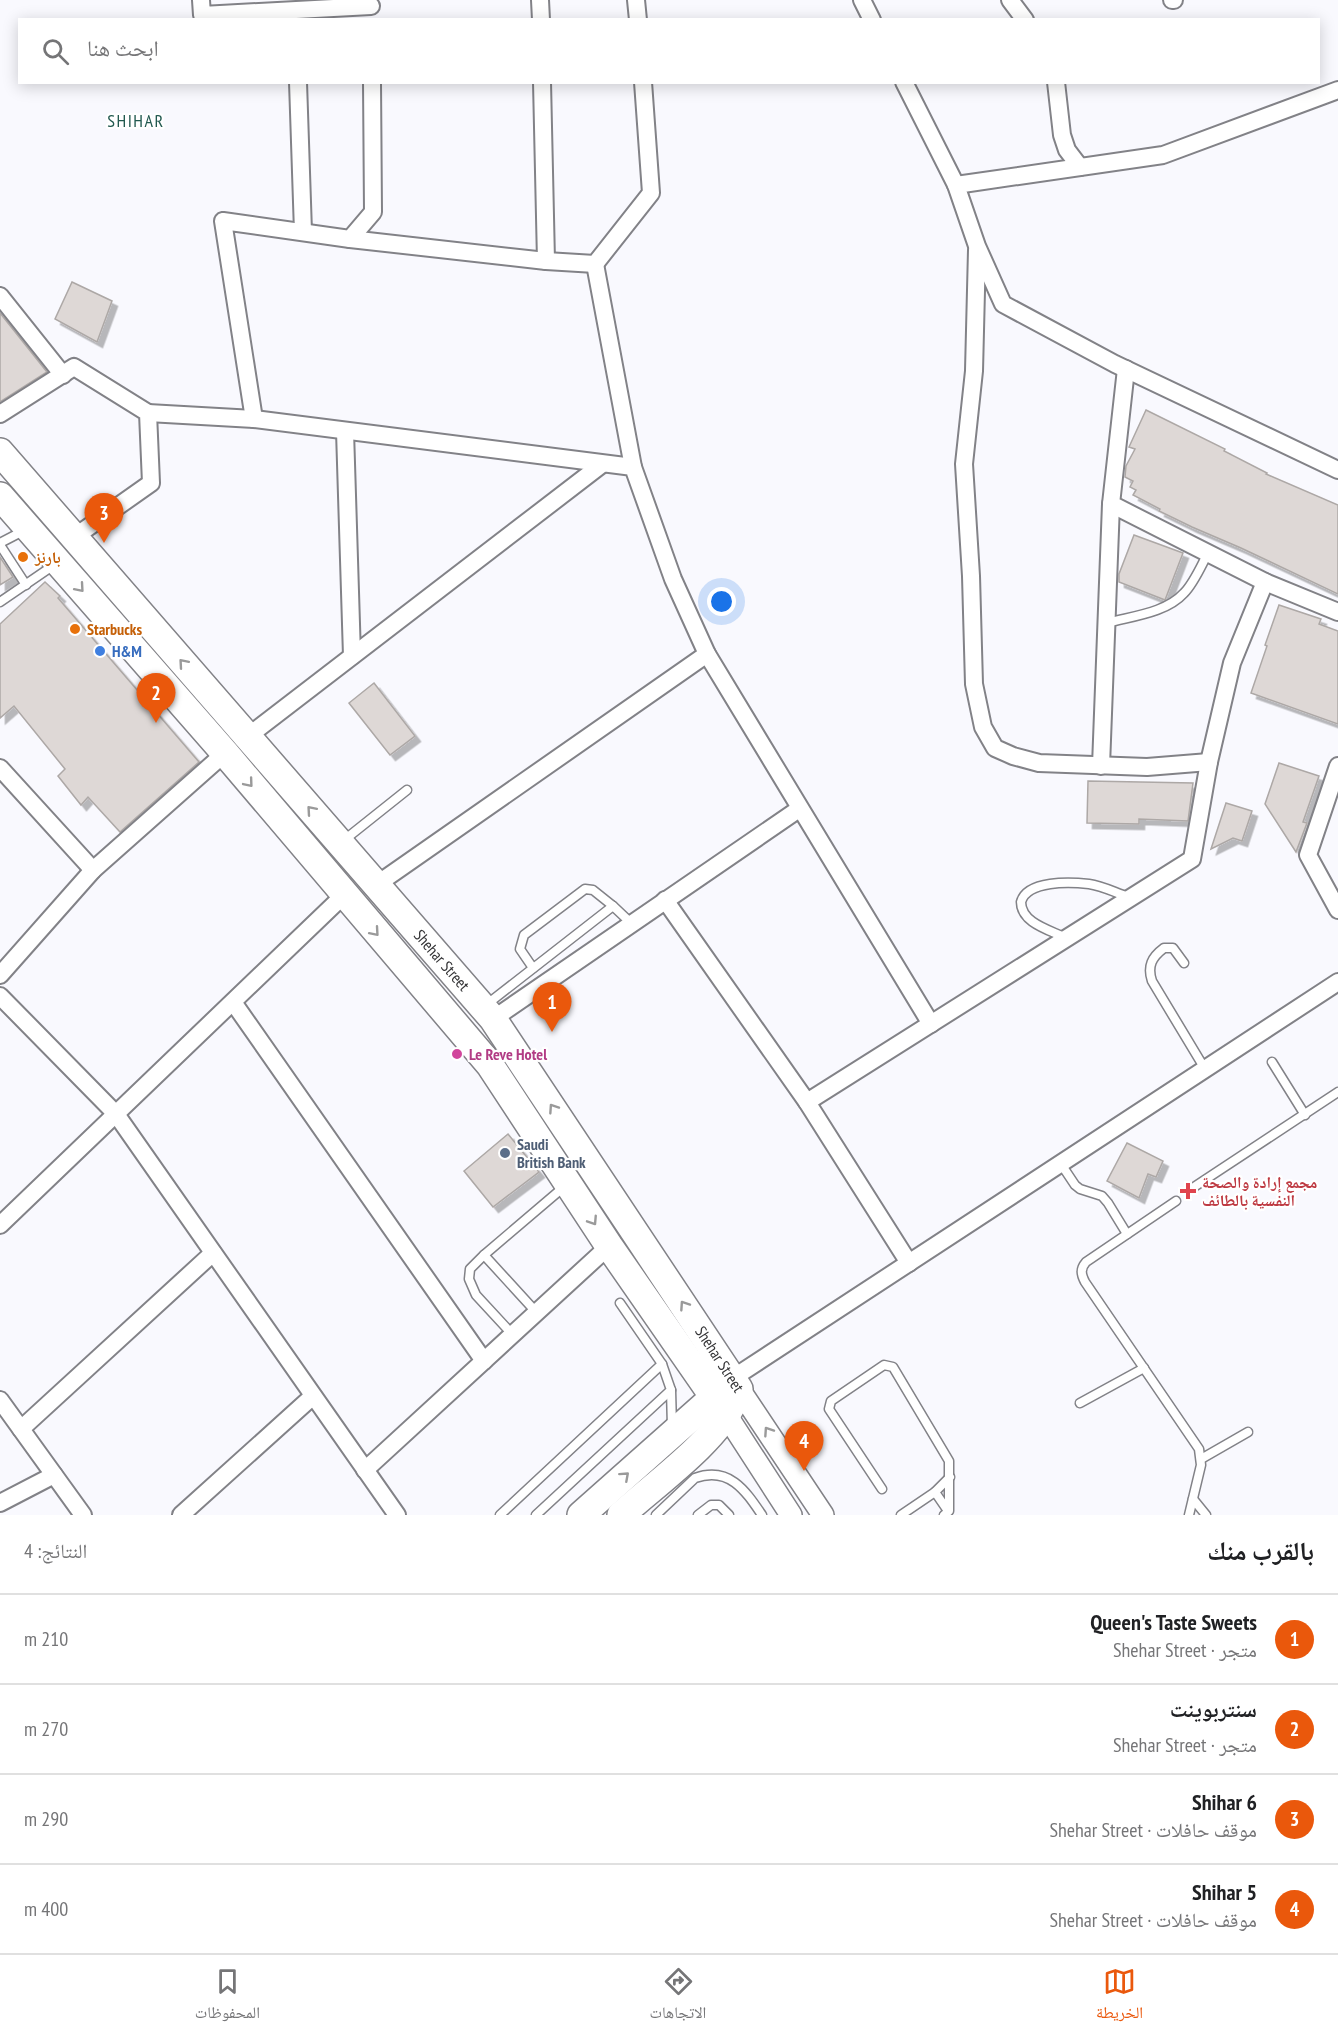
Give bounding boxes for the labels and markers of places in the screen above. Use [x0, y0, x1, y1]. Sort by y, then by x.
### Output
pin: 3 [84, 494, 124, 543]
place label: بارنز [34, 547, 61, 567]
marker: بارنز [16, 550, 30, 564]
place label: Starbucks [87, 619, 142, 639]
marker: Starbucks [68, 622, 82, 636]
place label: H&M [112, 641, 142, 661]
marker: H&M [93, 644, 107, 658]
pin: 2 [136, 674, 176, 723]
pin: 1 [532, 982, 572, 1032]
place label: Le Reve Hotel [469, 1044, 547, 1064]
marker: Le Reve Hotel [450, 1047, 464, 1061]
place label: Saudi British Bank [517, 1134, 586, 1172]
marker: Saudi British Bank [498, 1146, 512, 1160]
place label: مجمع إرادة والصحة النفسية بالطائف [1202, 1172, 1317, 1210]
marker: مجمع إرادة والصحة النفسية بالطائف [1179, 1182, 1197, 1200]
pin: 4 [784, 1422, 824, 1471]

